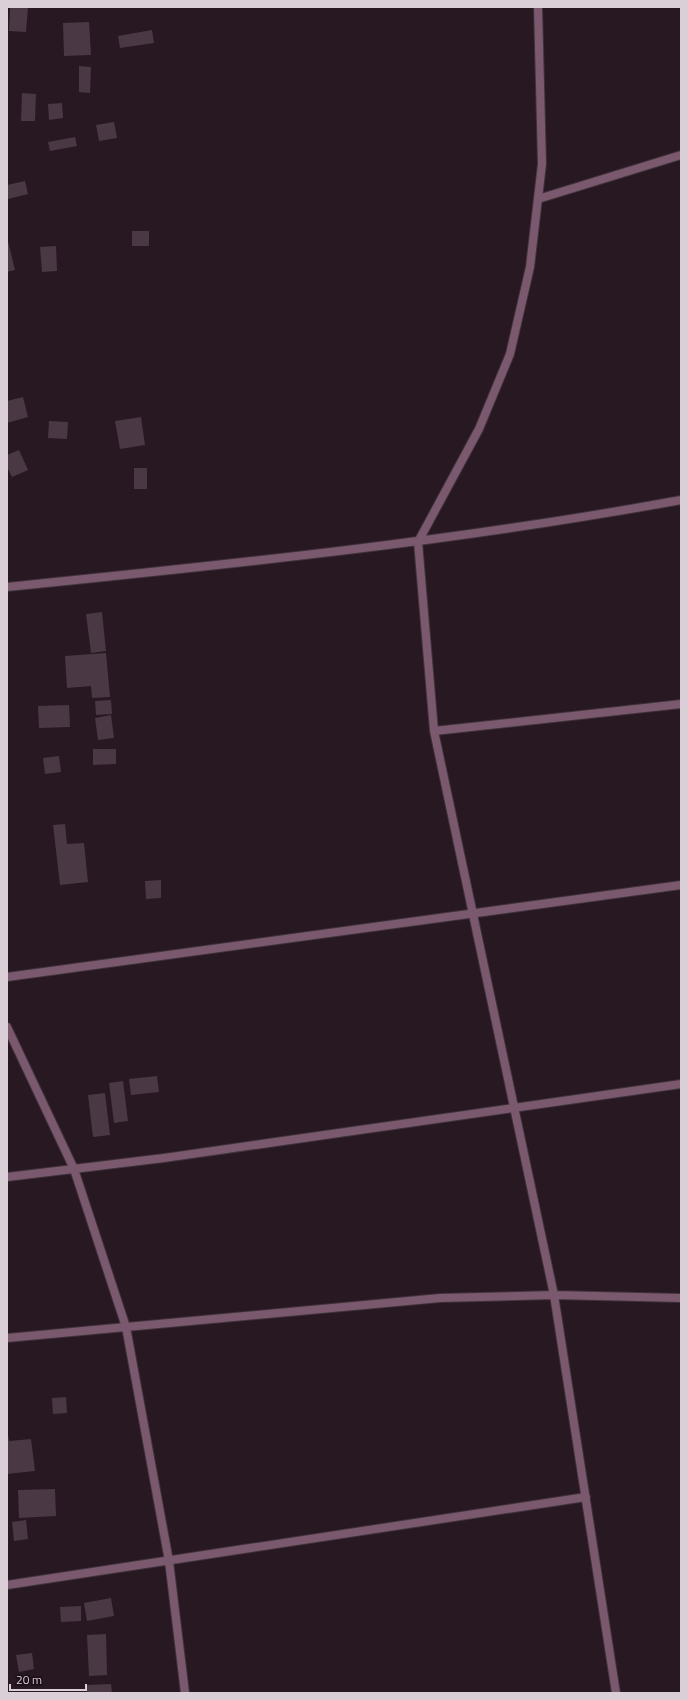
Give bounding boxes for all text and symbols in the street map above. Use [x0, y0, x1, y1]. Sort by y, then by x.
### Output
scale bar [10, 1666, 86, 1692]
text: 20 m [16, 1670, 42, 1689]

